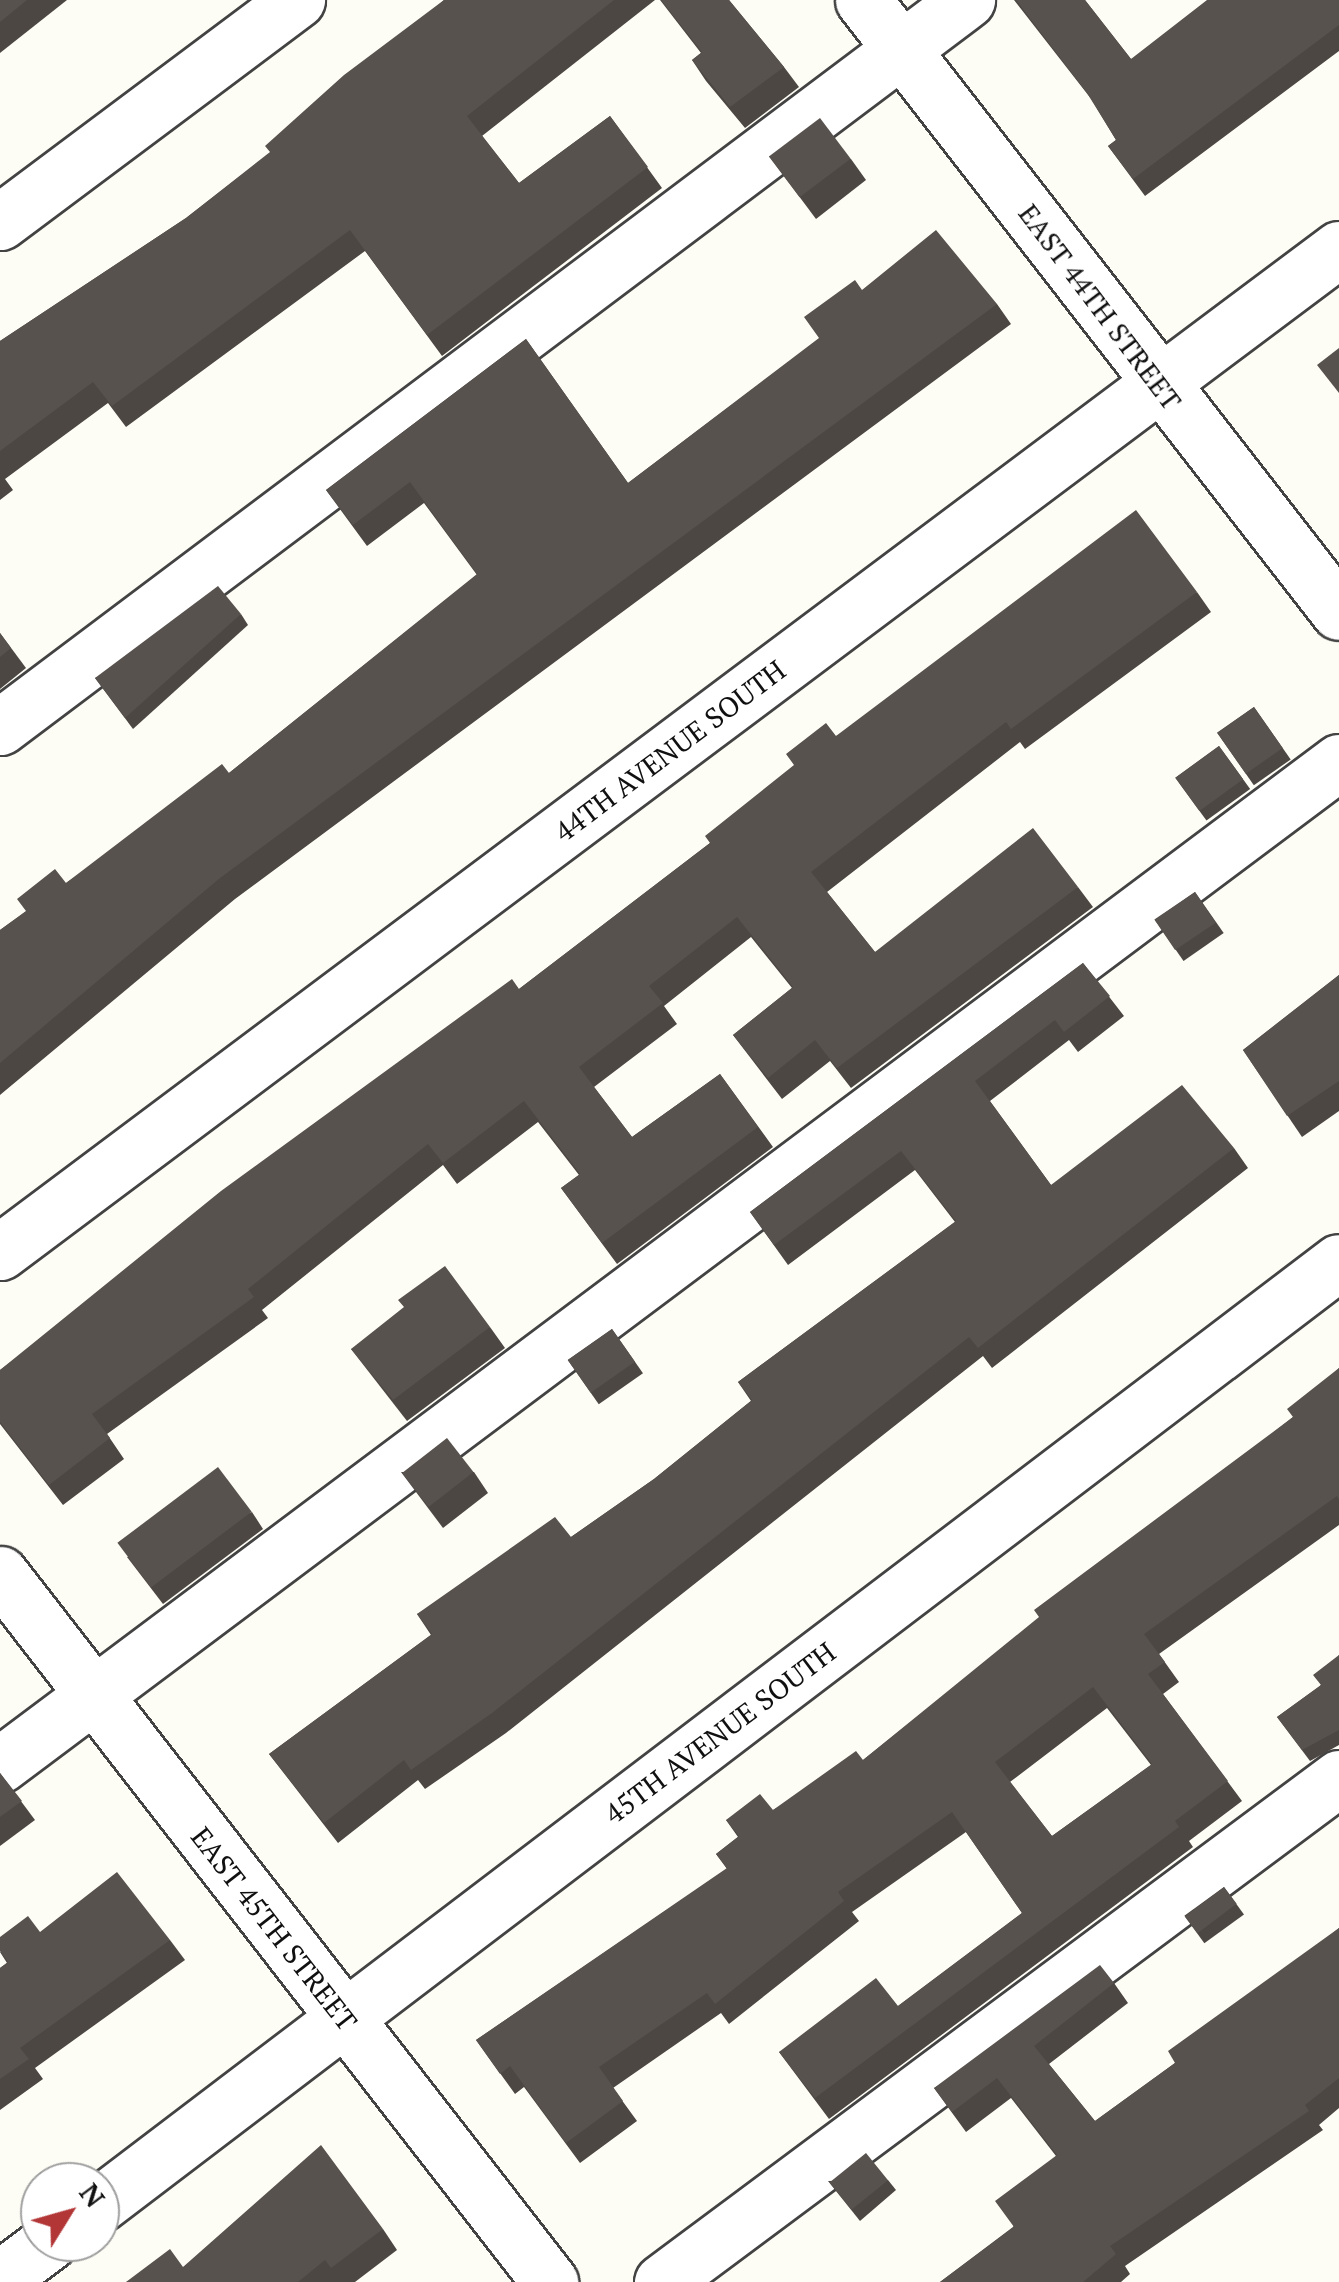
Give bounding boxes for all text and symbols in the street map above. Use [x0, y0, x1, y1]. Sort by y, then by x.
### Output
street label: EAST 44TH STREET [1012, 197, 1188, 417]
street label: 44TH AVENUE SOUTH [548, 653, 792, 849]
street label: 45TH AVENUE SOUTH [598, 1635, 842, 1831]
street label: EAST 45TH STREET [184, 1821, 364, 2037]
north arrow [20, 2162, 120, 2262]
text: N [72, 2175, 114, 2214]

